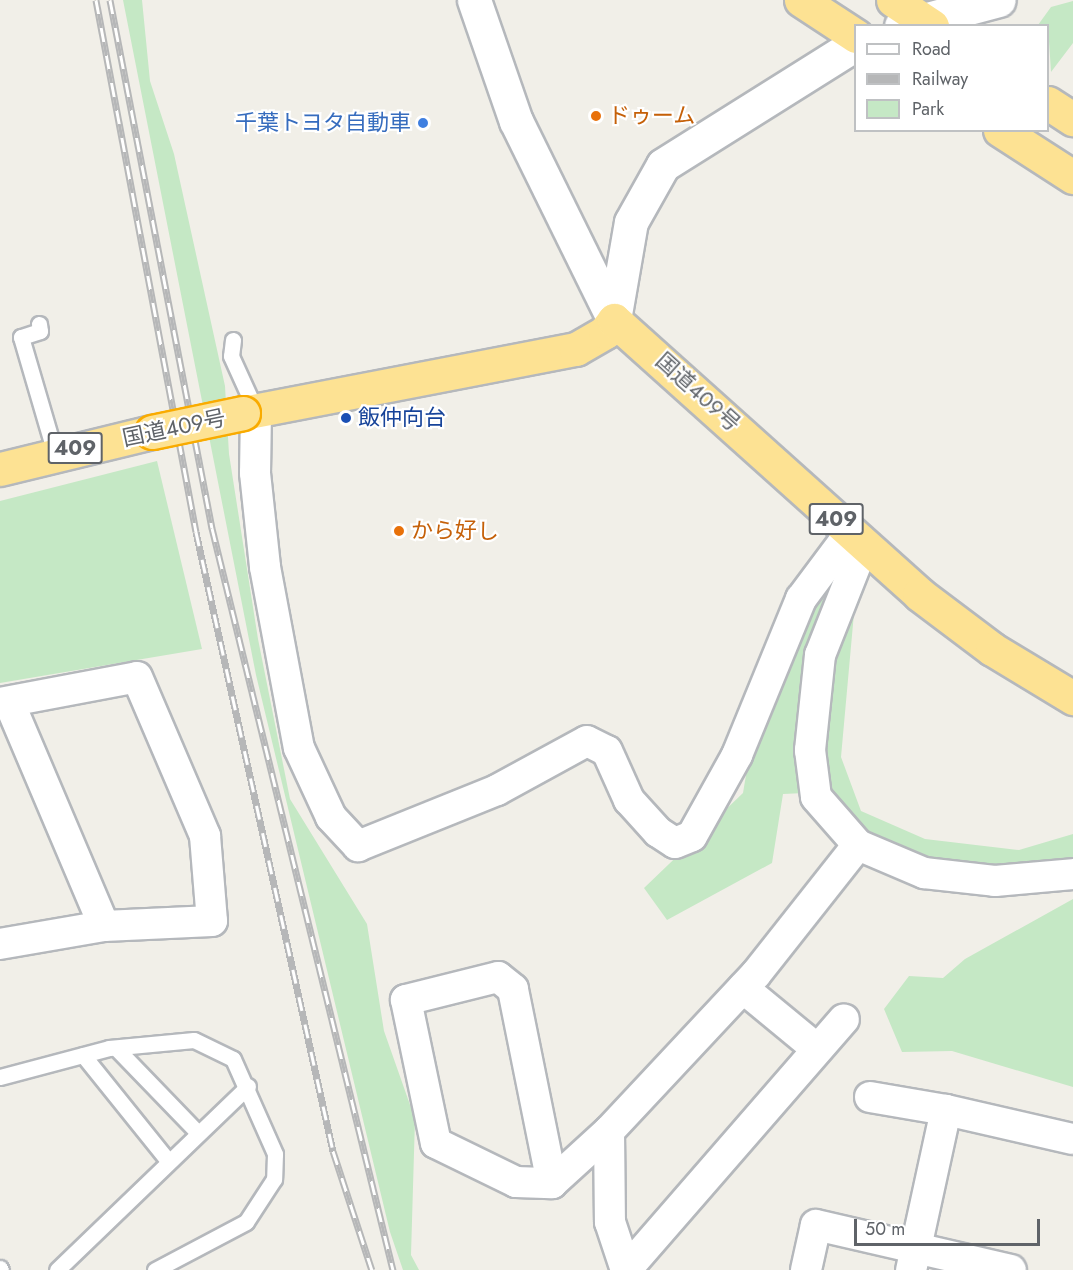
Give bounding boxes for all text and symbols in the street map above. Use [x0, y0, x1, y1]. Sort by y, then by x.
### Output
legend [854, 24, 1049, 132]
text: Road [912, 36, 951, 62]
text: Railway [912, 66, 968, 92]
text: Park [912, 96, 944, 122]
place label: ドゥーム [608, 103, 696, 129]
marker: ドゥーム [589, 109, 603, 123]
place label: 千葉トヨタ自動車 [235, 110, 411, 136]
marker: 千葉トヨタ自動車 [416, 116, 430, 130]
street label: 国道409号 [650, 347, 746, 437]
street label: 国道409号 [120, 404, 228, 452]
place label: 飯仲向台 [358, 405, 446, 431]
marker: 飯仲向台 [339, 411, 353, 425]
road number: 409 [46, 430, 104, 466]
road number: 409 [808, 501, 864, 537]
place label: から好し [411, 518, 499, 544]
marker: から好し [392, 524, 406, 538]
scale bar [857, 1207, 1043, 1245]
text: 50 m [865, 1216, 905, 1242]

